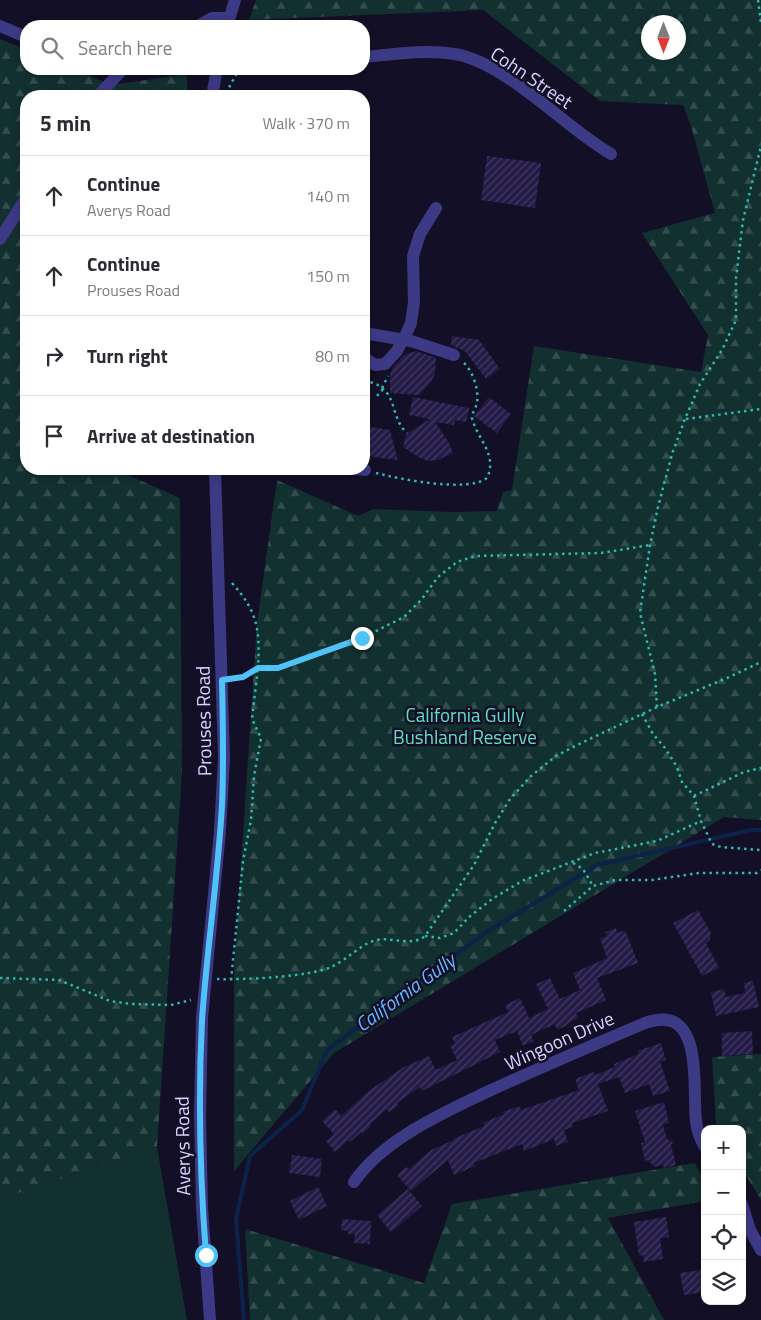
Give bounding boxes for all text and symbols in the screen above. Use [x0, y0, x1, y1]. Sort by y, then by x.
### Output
north arrow [641, 15, 686, 60]
search box [20, 20, 370, 75]
text: Search here [78, 33, 172, 62]
icon: search [38, 34, 66, 62]
street label: Cohn Street [485, 39, 579, 115]
text: 5 min [40, 107, 91, 139]
text: Walk · 370 m [262, 111, 350, 135]
text: Continue [87, 169, 160, 198]
icon: ahead [40, 182, 68, 210]
text: 140 m [306, 184, 350, 208]
text: Averys Road [87, 198, 171, 222]
text: Continue [87, 249, 160, 278]
icon: ahead [40, 262, 68, 290]
text: 150 m [306, 264, 350, 288]
text: Prouses Road [87, 278, 180, 302]
text: Turn right [87, 341, 168, 370]
icon: right [40, 342, 68, 370]
text: 80 m [315, 344, 350, 368]
text: Arrive at destination [87, 421, 255, 450]
icon: arrive [40, 422, 68, 450]
route end [351, 627, 374, 650]
street label: Prouses Road [188, 666, 218, 776]
park label: California Gully Bushland Reserve [393, 700, 537, 751]
water label: California Gully [348, 944, 463, 1039]
street label: Wingoon Drive [500, 1003, 618, 1077]
street label: Averys Road [167, 1096, 197, 1196]
map controls [701, 1125, 746, 1305]
button: + [701, 1125, 746, 1170]
button: − [701, 1170, 746, 1215]
button: locate [701, 1215, 746, 1260]
route start [195, 1244, 218, 1267]
button: layers [701, 1260, 746, 1305]

